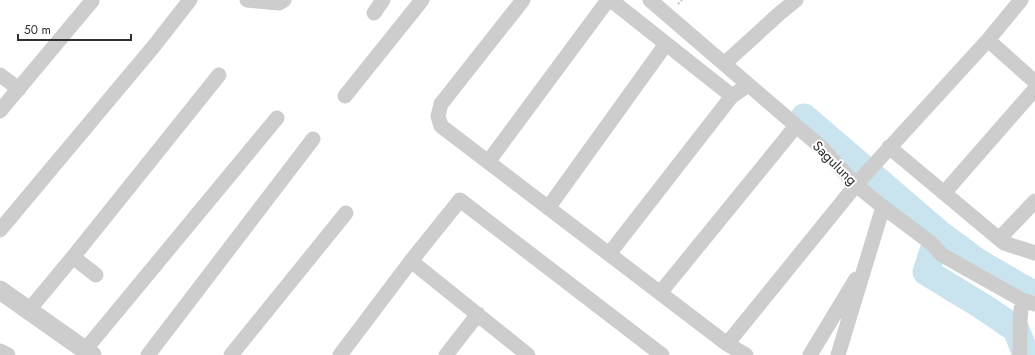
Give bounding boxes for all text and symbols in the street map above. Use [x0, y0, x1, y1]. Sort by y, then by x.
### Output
scale bar [18, 16, 131, 42]
text: 50 m [24, 21, 51, 39]
street label: Sagulung [808, 136, 862, 190]

